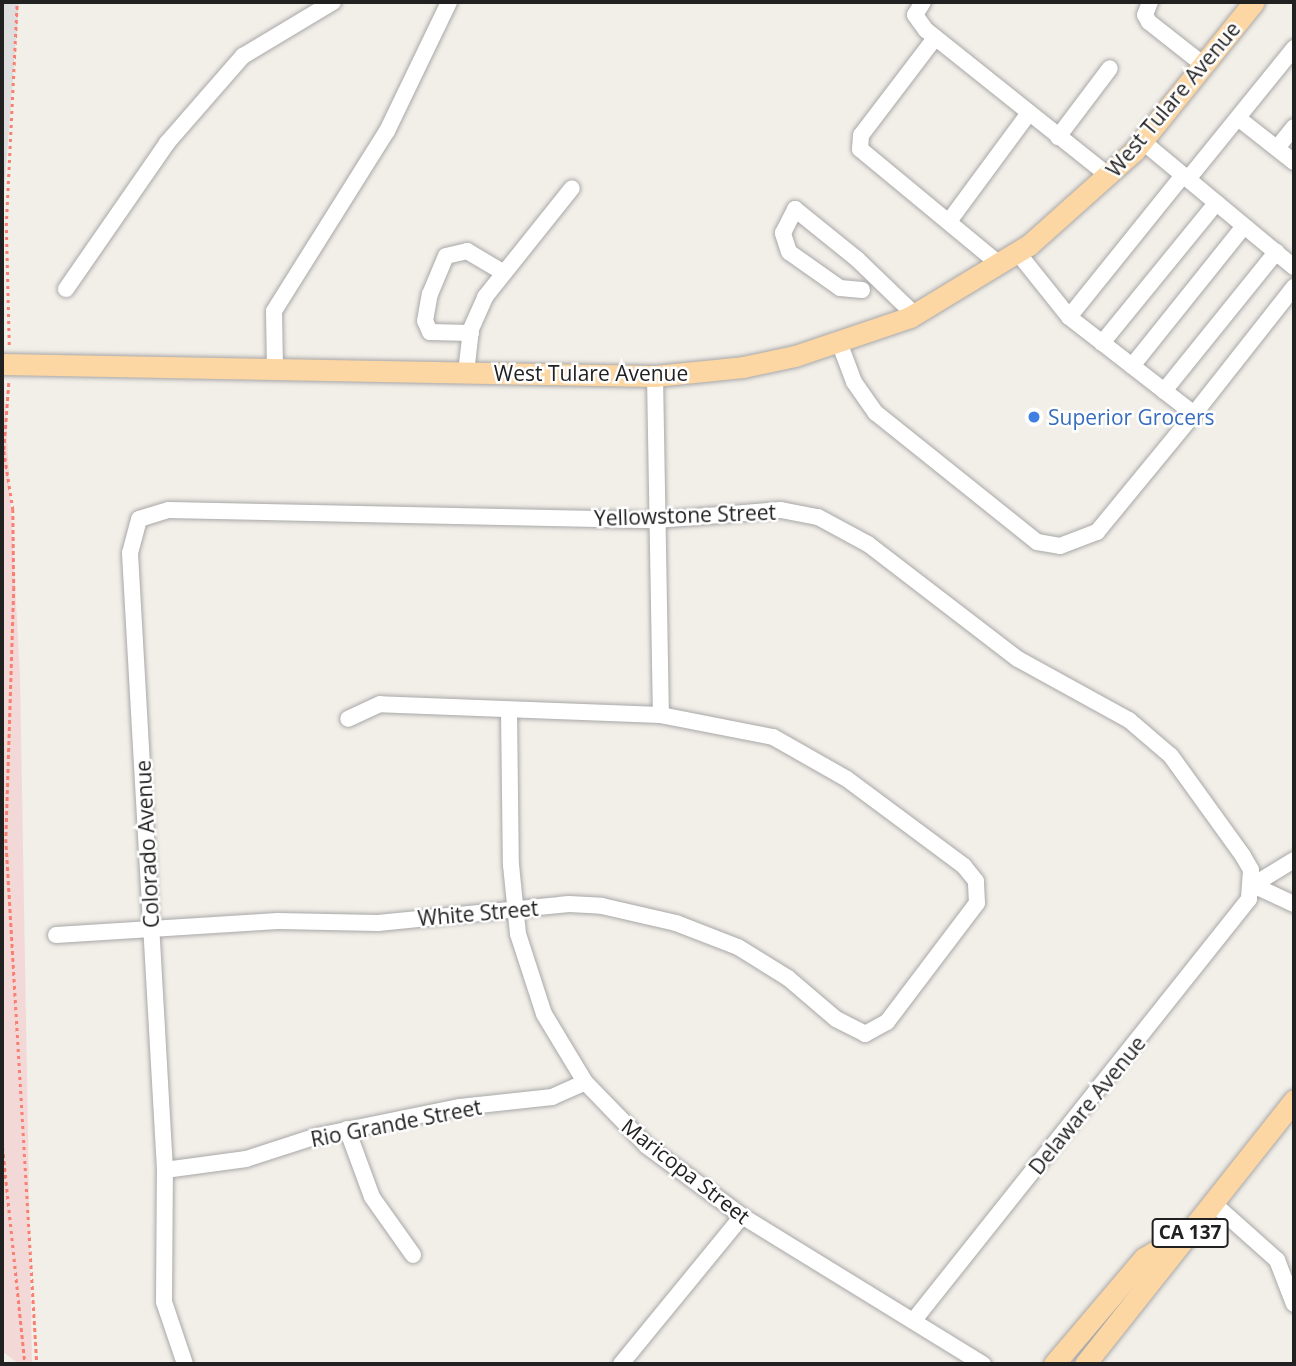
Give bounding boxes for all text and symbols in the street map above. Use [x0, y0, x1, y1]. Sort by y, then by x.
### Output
street label: West Tulare Avenue [1101, 16, 1245, 182]
street label: West Tulare Avenue [494, 360, 688, 386]
place label: Superior Grocers [1048, 404, 1215, 430]
marker: Superior Grocers [1026, 409, 1042, 425]
street label: Yellowstone Street [594, 499, 776, 531]
street label: Colorado Avenue [130, 759, 164, 929]
street label: White Street [417, 895, 539, 931]
street label: Delaware Avenue [1023, 1031, 1151, 1179]
street label: Rio Grande Street [308, 1094, 484, 1152]
street label: Maricopa Street [617, 1113, 755, 1229]
road number: CA 137 [1152, 1218, 1228, 1248]

